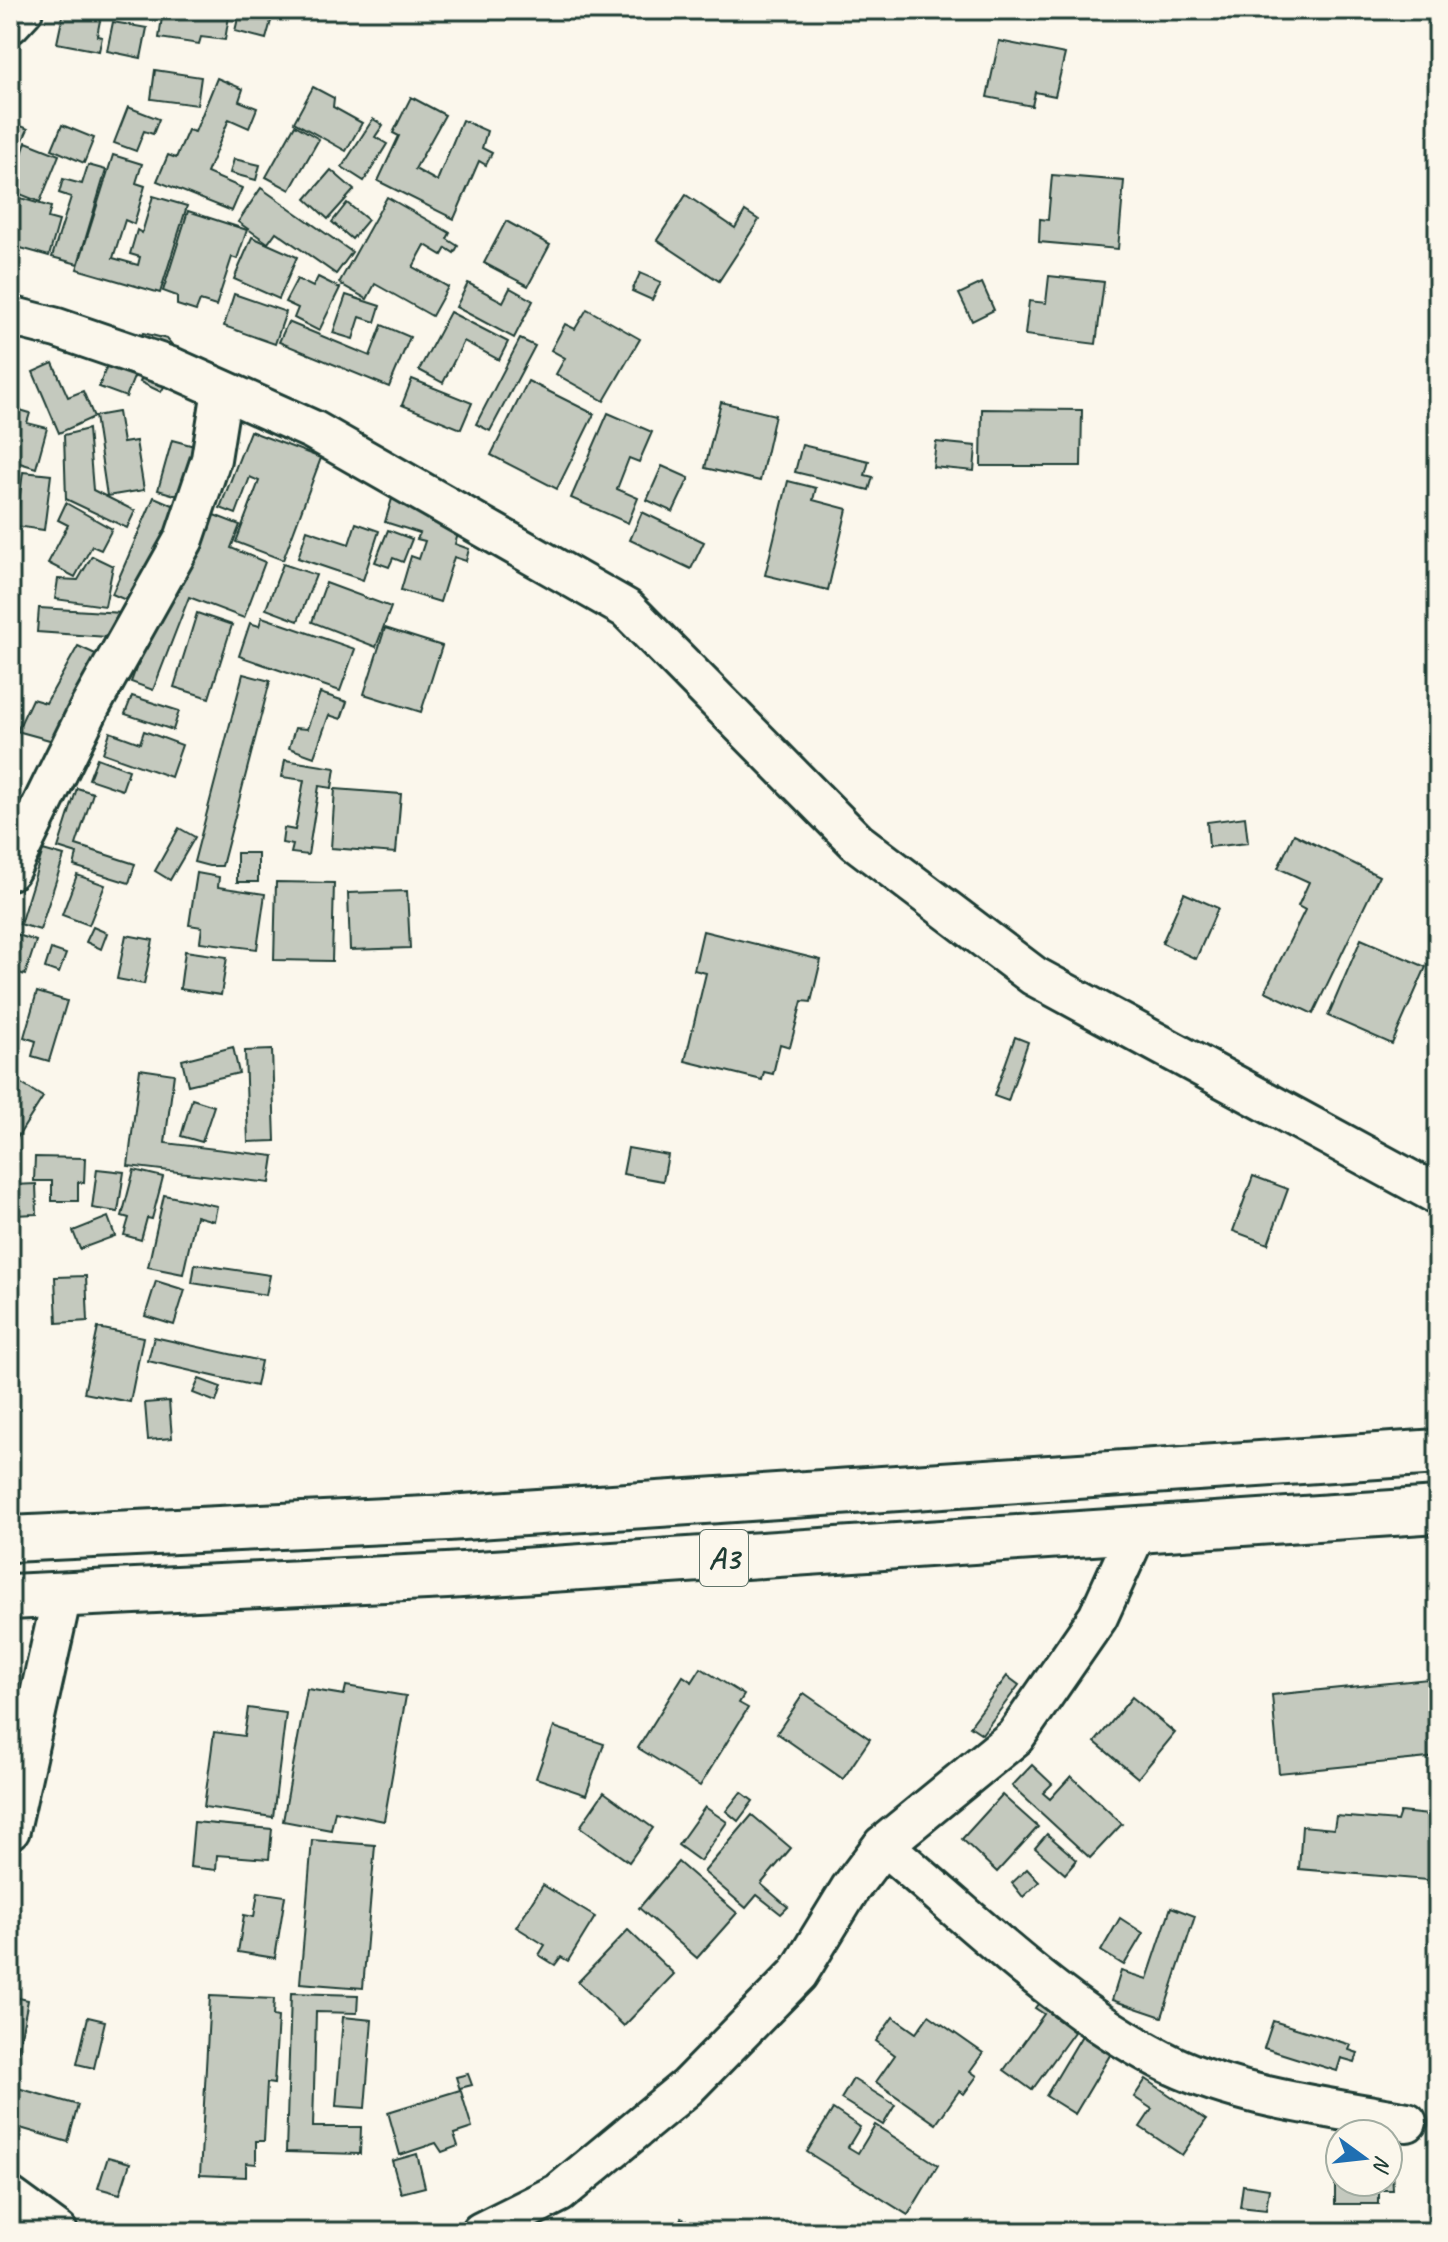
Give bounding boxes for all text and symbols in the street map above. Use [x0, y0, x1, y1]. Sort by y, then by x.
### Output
road number: A3 [700, 1530, 748, 1586]
north arrow [1324, 2118, 1404, 2198]
text: N [1366, 2153, 1398, 2176]

